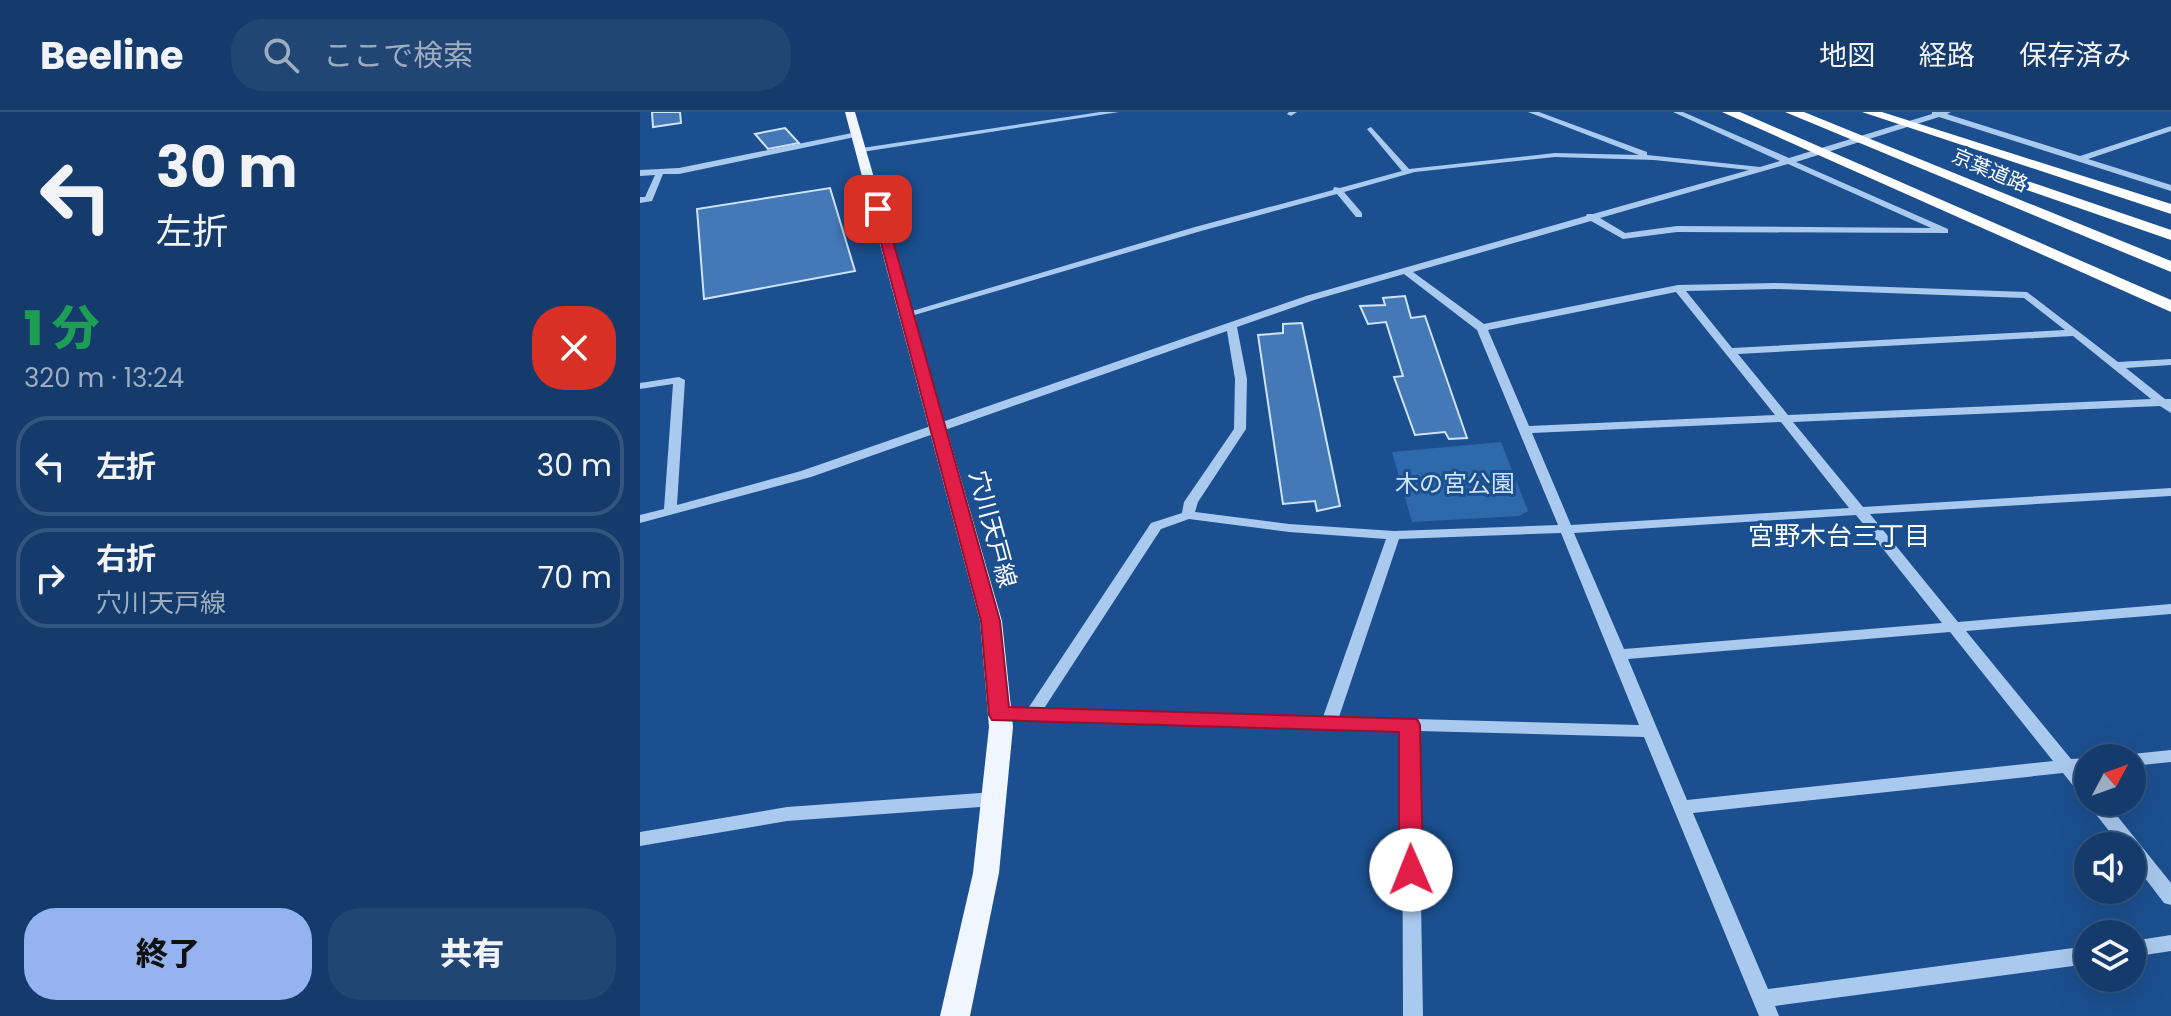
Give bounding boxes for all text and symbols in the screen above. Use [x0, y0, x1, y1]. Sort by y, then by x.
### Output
search box [231, 19, 791, 91]
text: Beeline [40, 29, 183, 82]
icon: search [259, 33, 303, 77]
text: ここで検索 [323, 34, 473, 77]
text: 地図 [1819, 36, 1875, 75]
text: 経路 [1919, 36, 1975, 75]
text: 保存済み [2019, 36, 2131, 75]
text: 30 m [156, 128, 298, 207]
street label: 京葉道路 [1948, 141, 2032, 199]
icon: left [24, 144, 128, 248]
pin [844, 175, 912, 243]
icon: arrive [856, 187, 900, 231]
text: 左折 [156, 206, 228, 257]
text: 1 分 [24, 295, 100, 362]
button: close [532, 306, 616, 390]
text: 320 m · 13:24 [24, 360, 184, 396]
icon: left [28, 444, 72, 488]
text: 30 m [537, 444, 612, 487]
text: 左折 [96, 445, 156, 488]
street label: 穴川天戸線 [962, 467, 1024, 591]
park label: 木の宮公園 [1395, 467, 1515, 500]
district label: 宮野木台三丁目 [1748, 518, 1930, 554]
text: 右折 [96, 537, 156, 580]
icon: right [28, 556, 72, 600]
text: 70 m [538, 556, 612, 599]
text: 穴川天戸線 [96, 585, 226, 621]
north arrow [2074, 744, 2146, 816]
map controls [2074, 744, 2146, 992]
position arrow [1369, 828, 1453, 912]
button: sound [2074, 832, 2146, 904]
button: 終了 [24, 908, 312, 1000]
button: 共有 [328, 908, 616, 1000]
button: layers [2074, 920, 2146, 992]

